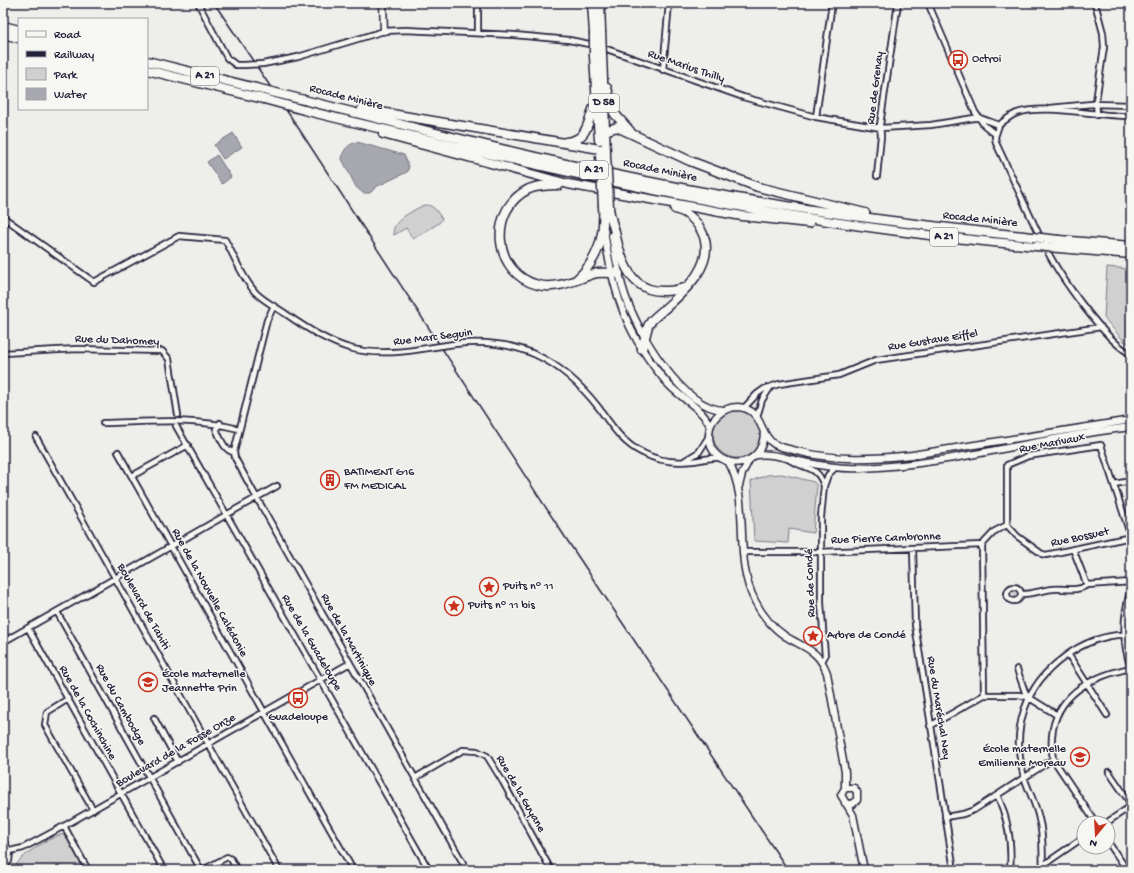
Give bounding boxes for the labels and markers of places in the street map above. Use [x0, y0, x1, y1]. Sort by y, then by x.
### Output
bus stop icon: Octroi [947, 49, 969, 71]
place label: Octroi [972, 53, 1002, 67]
place label: BATIMENT G16 FM MEDICAL [343, 466, 415, 494]
building icon: BATIMENT G16 FM MEDICAL [319, 469, 341, 491]
place icon: Puits n° 11 [478, 576, 500, 598]
place label: Puits n° 11 [502, 580, 554, 594]
place icon: Puits n° 11 bis [443, 595, 465, 617]
place label: Puits n° 11 bis [467, 599, 535, 613]
place icon: Arbre de Condé [802, 625, 824, 647]
place label: Arbre de Condé [827, 629, 906, 643]
place label: École maternelle Jeannette Prin [162, 668, 246, 696]
school or university icon: École maternelle Jeannette Prin [137, 671, 159, 693]
bus stop icon: Guadeloupe [287, 687, 309, 709]
place label: Guadeloupe [268, 711, 329, 725]
place label: École maternelle Emilienne Moreau [978, 743, 1067, 771]
school or university icon: École maternelle Emilienne Moreau [1069, 746, 1091, 768]

